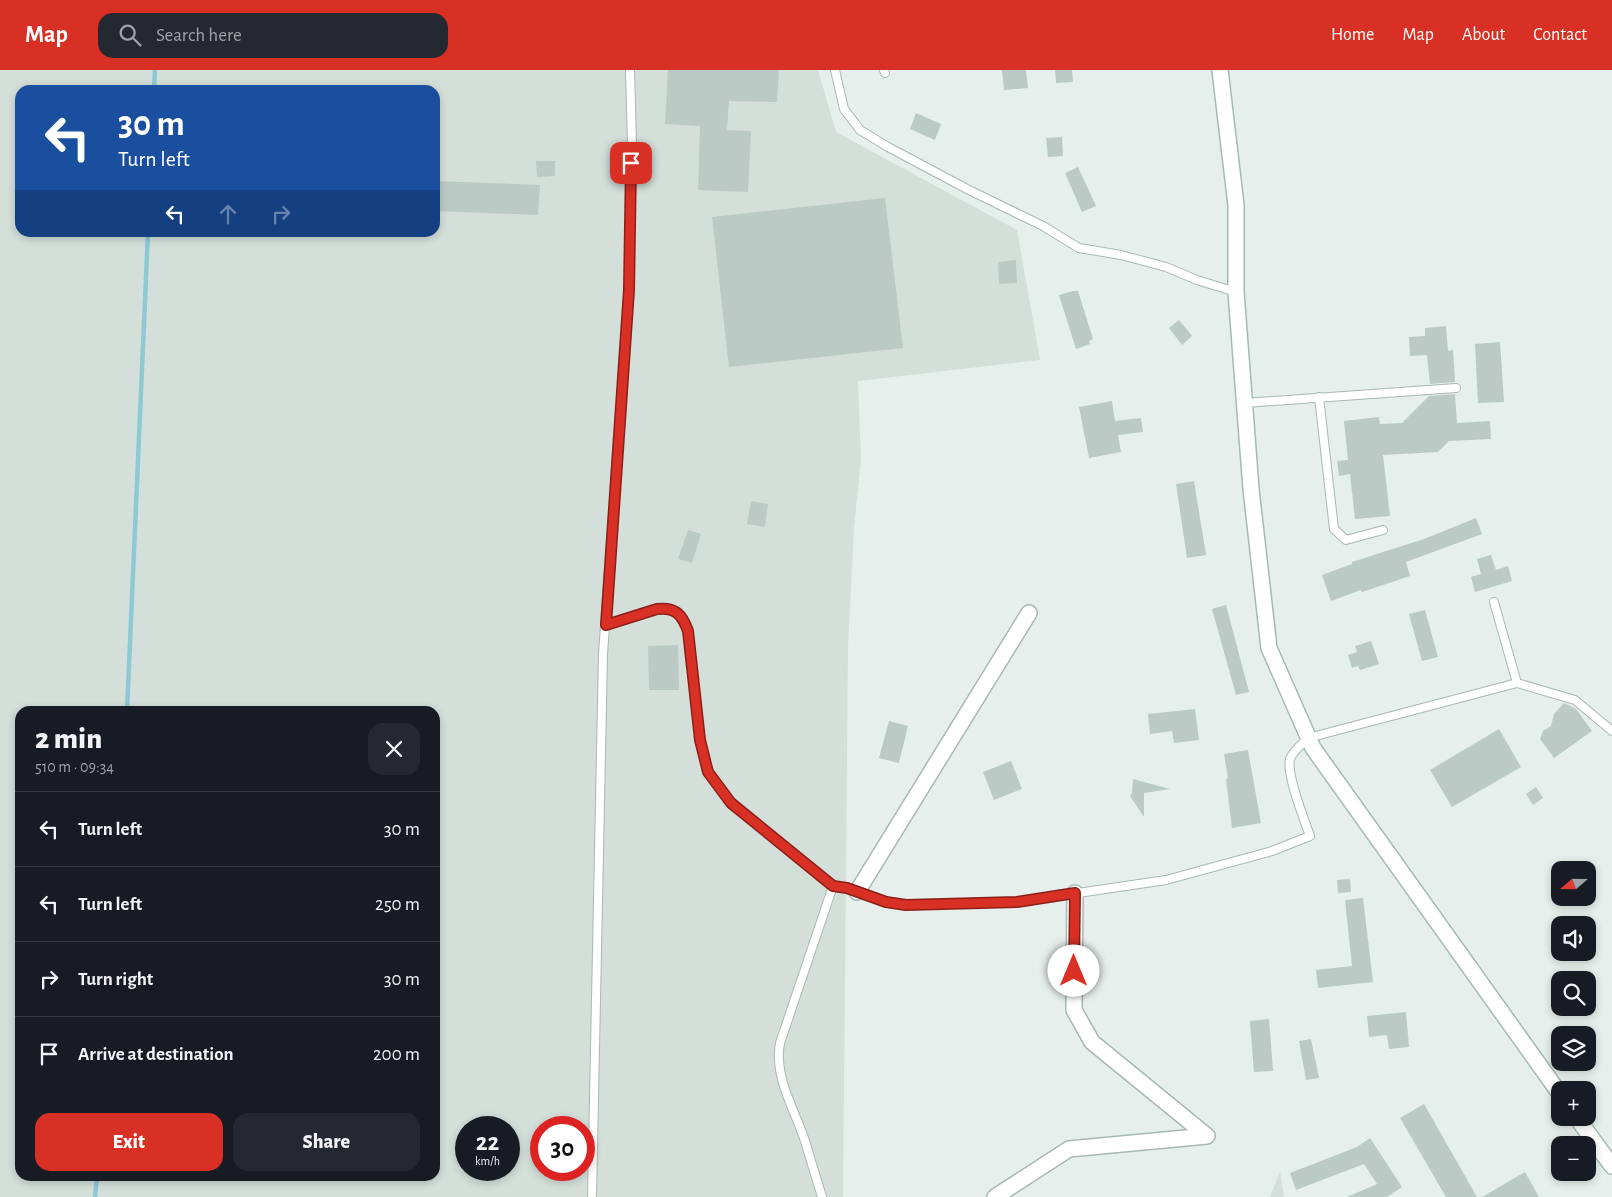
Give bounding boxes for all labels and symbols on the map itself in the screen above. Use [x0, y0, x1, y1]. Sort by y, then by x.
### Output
pin [610, 142, 652, 184]
north arrow [1551, 861, 1596, 906]
position arrow [1047, 944, 1099, 996]
speed limit sign: 30 [530, 1116, 595, 1181]

